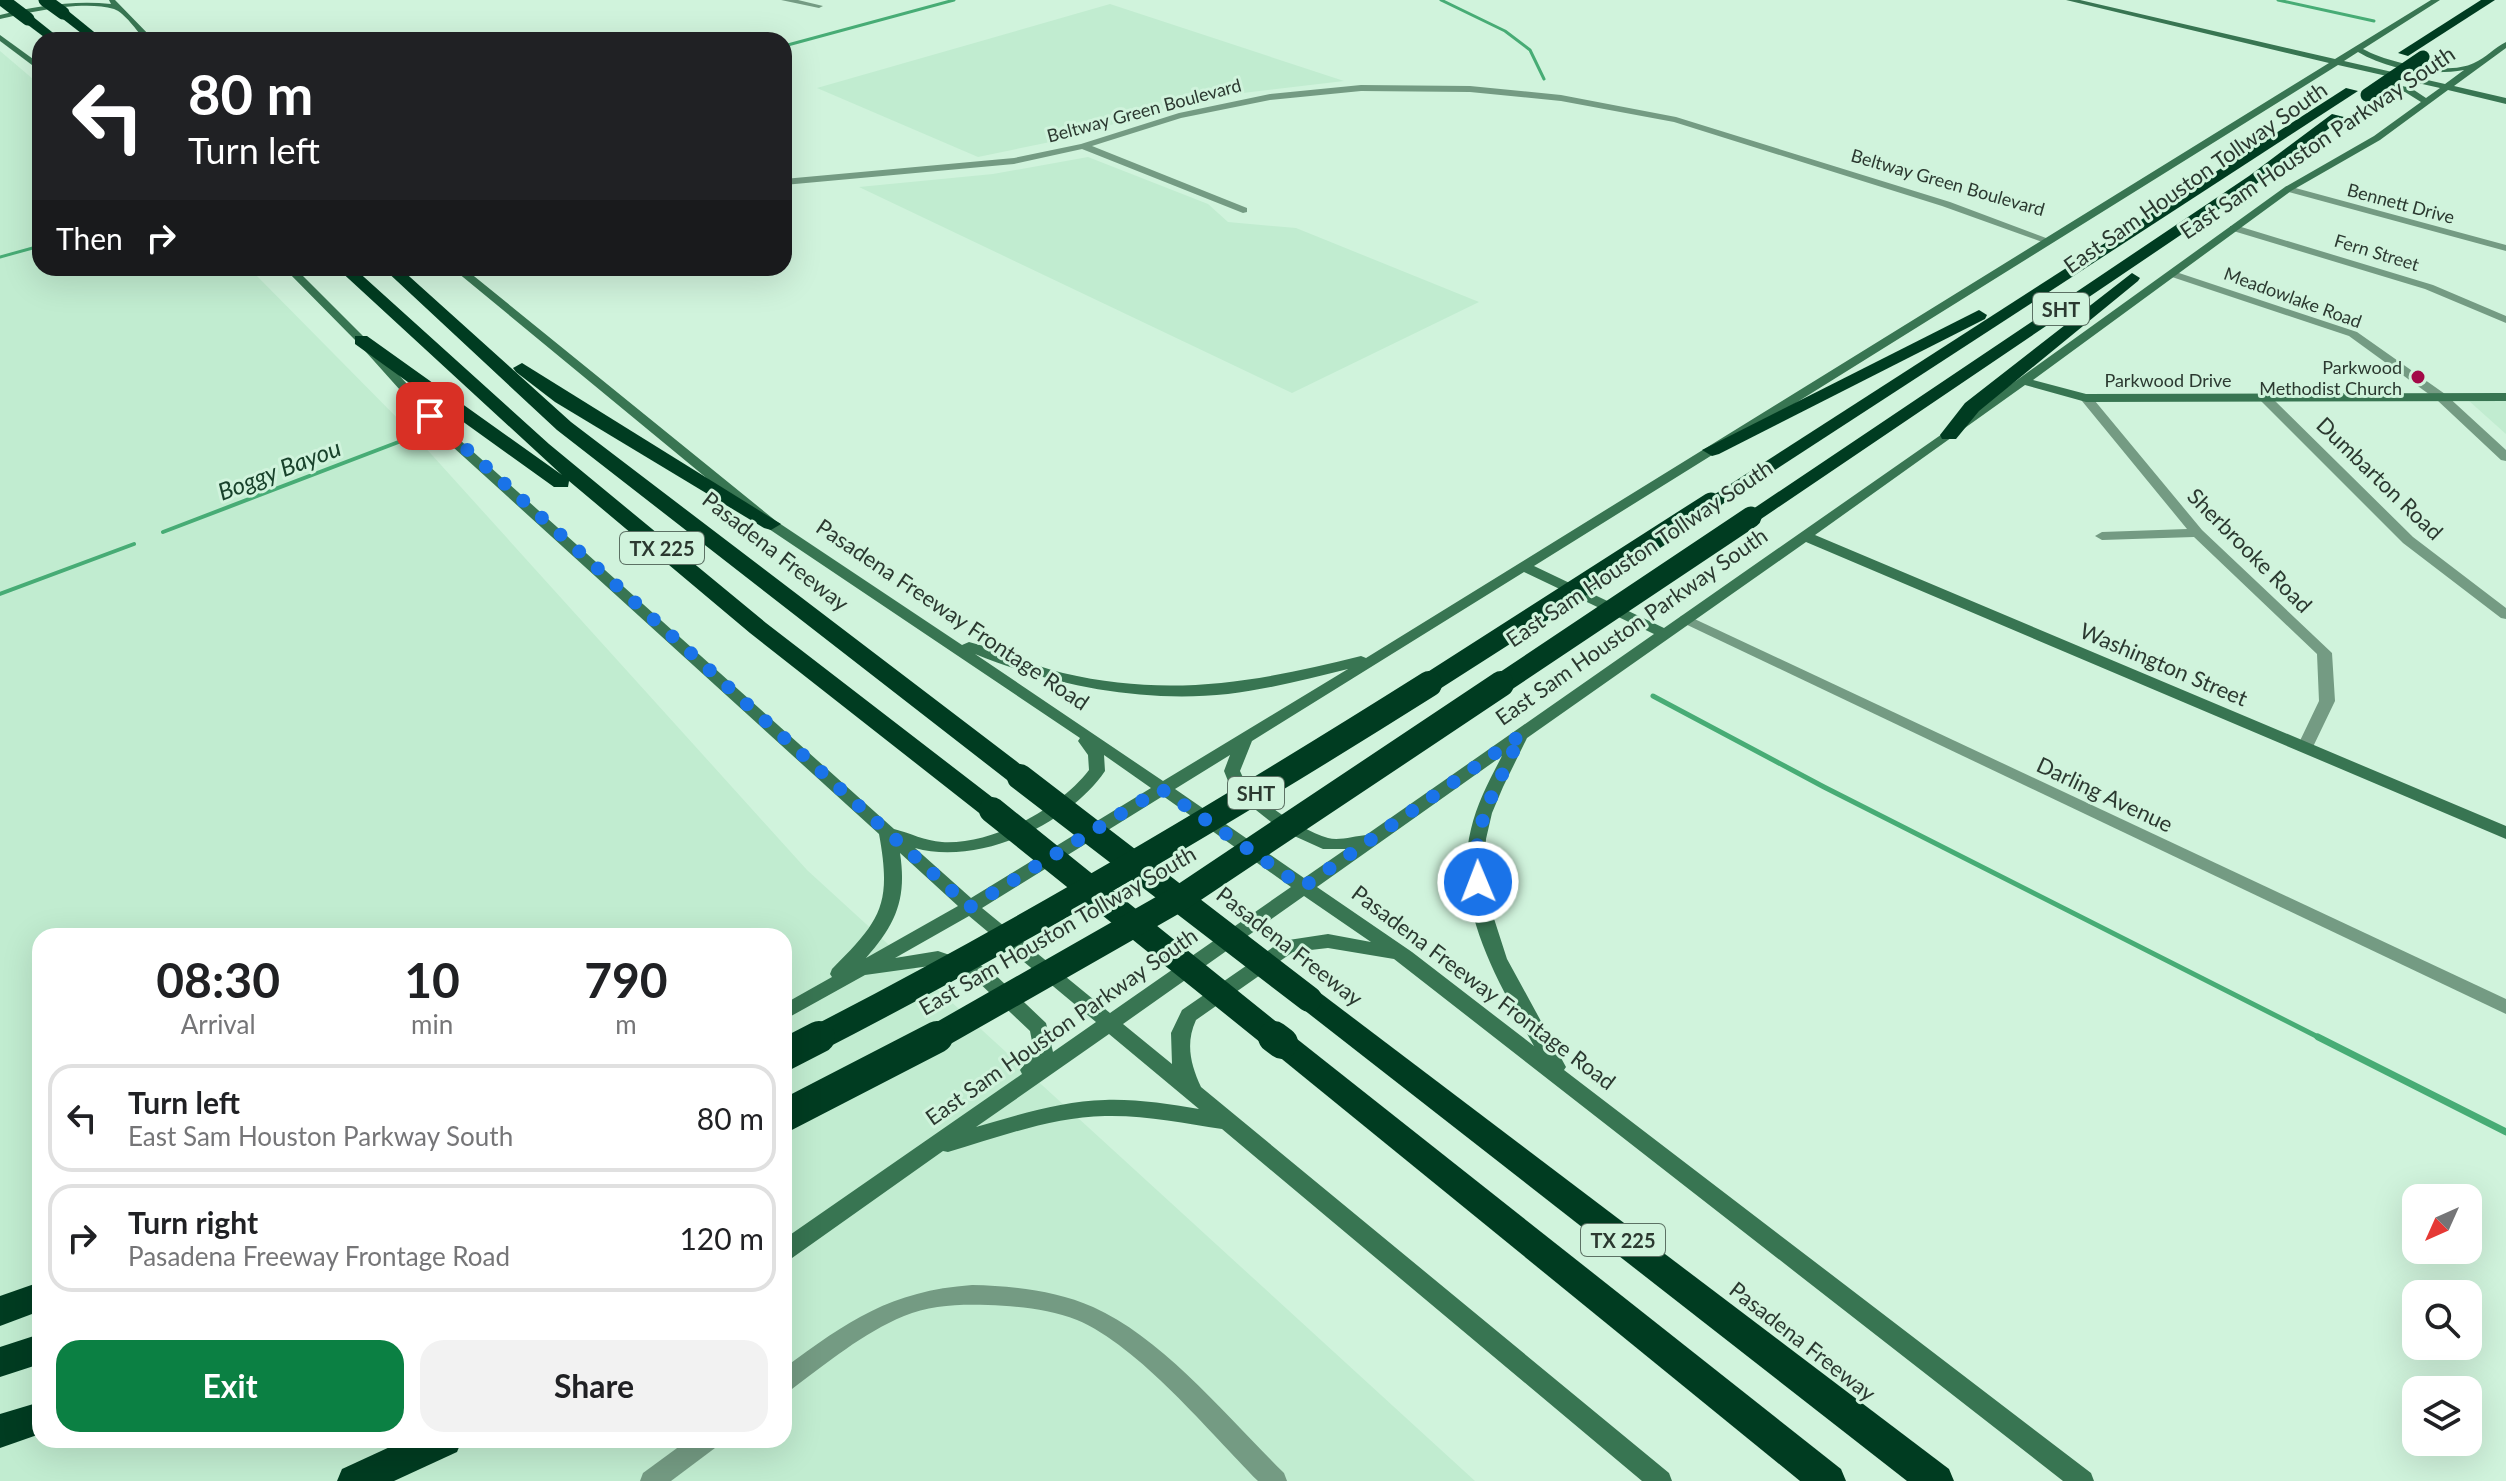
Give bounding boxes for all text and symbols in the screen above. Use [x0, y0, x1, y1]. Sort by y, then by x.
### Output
street label: East Sam Houston Parkway South [2174, 40, 2460, 244]
text: 80 m [188, 60, 313, 127]
icon: left [56, 64, 160, 168]
street label: Beltway Green Boulevard [1044, 73, 1244, 147]
street label: East Sam Houston Tollway South [2058, 75, 2332, 279]
text: Turn left [188, 128, 320, 172]
street label: Beltway Green Boulevard [1849, 144, 2047, 220]
street label: Bennett Drive [2345, 178, 2457, 228]
icon: right [139, 216, 183, 260]
text: Then [56, 220, 123, 256]
street label: Fern Street [2332, 229, 2423, 275]
street label: Meadowlake Road [2221, 262, 2365, 332]
road number: SHT [2033, 293, 2089, 325]
place label: Parkwood Methodist Church [2259, 356, 2402, 399]
marker: Parkwood Methodist Church [2409, 368, 2427, 386]
street label: Parkwood Drive [2104, 369, 2232, 391]
pin [396, 382, 464, 450]
icon: arrive [408, 394, 452, 438]
street label: Dumbarton Road [2311, 411, 2449, 545]
water label: Boggy Bayou [213, 432, 345, 506]
street label: East Sam Houston Tollway South [1501, 454, 1777, 652]
street label: Sherbrooke Road [2182, 482, 2318, 618]
street label: Pasadena Freeway [697, 485, 855, 617]
street label: Pasadena Freeway Frontage Road [811, 512, 1095, 716]
street label: East Sam Houston Parkway South [1490, 521, 1772, 731]
road number: TX 225 [620, 532, 704, 564]
street label: Washington Street [2076, 617, 2252, 712]
street label: Darling Avenue [2033, 751, 2177, 837]
road number: SHT [1228, 777, 1284, 809]
street label: East Sam Houston Tollway South [914, 839, 1200, 1021]
position arrow [1436, 840, 1520, 924]
street label: Pasadena Freeway Frontage Road [1347, 879, 1621, 1095]
street label: Pasadena Freeway [1211, 880, 1369, 1012]
street label: East Sam Houston Parkway South [920, 921, 1202, 1131]
text: 08:30 [156, 951, 280, 1008]
text: 10 [404, 951, 460, 1008]
text: 790 [584, 951, 668, 1008]
text: Arrival [181, 1008, 256, 1040]
text: min [411, 1008, 453, 1040]
text: m [615, 1008, 637, 1040]
text: Turn left [128, 1084, 240, 1120]
icon: left [60, 1096, 104, 1140]
text: 80 m [697, 1100, 764, 1136]
text: East Sam Houston Parkway South [128, 1120, 513, 1152]
north arrow [2402, 1184, 2482, 1264]
map controls [2402, 1184, 2482, 1456]
text: Turn right [128, 1204, 258, 1240]
icon: right [60, 1216, 104, 1260]
text: 120 m [679, 1220, 764, 1256]
road number: TX 225 [1581, 1224, 1665, 1256]
text: Pasadena Freeway Frontage Road [128, 1240, 510, 1272]
street label: Pasadena Freeway [1724, 1275, 1882, 1407]
button: search [2402, 1280, 2482, 1360]
button: Exit [56, 1340, 404, 1432]
button: Share [420, 1340, 768, 1432]
button: layers [2402, 1376, 2482, 1456]

